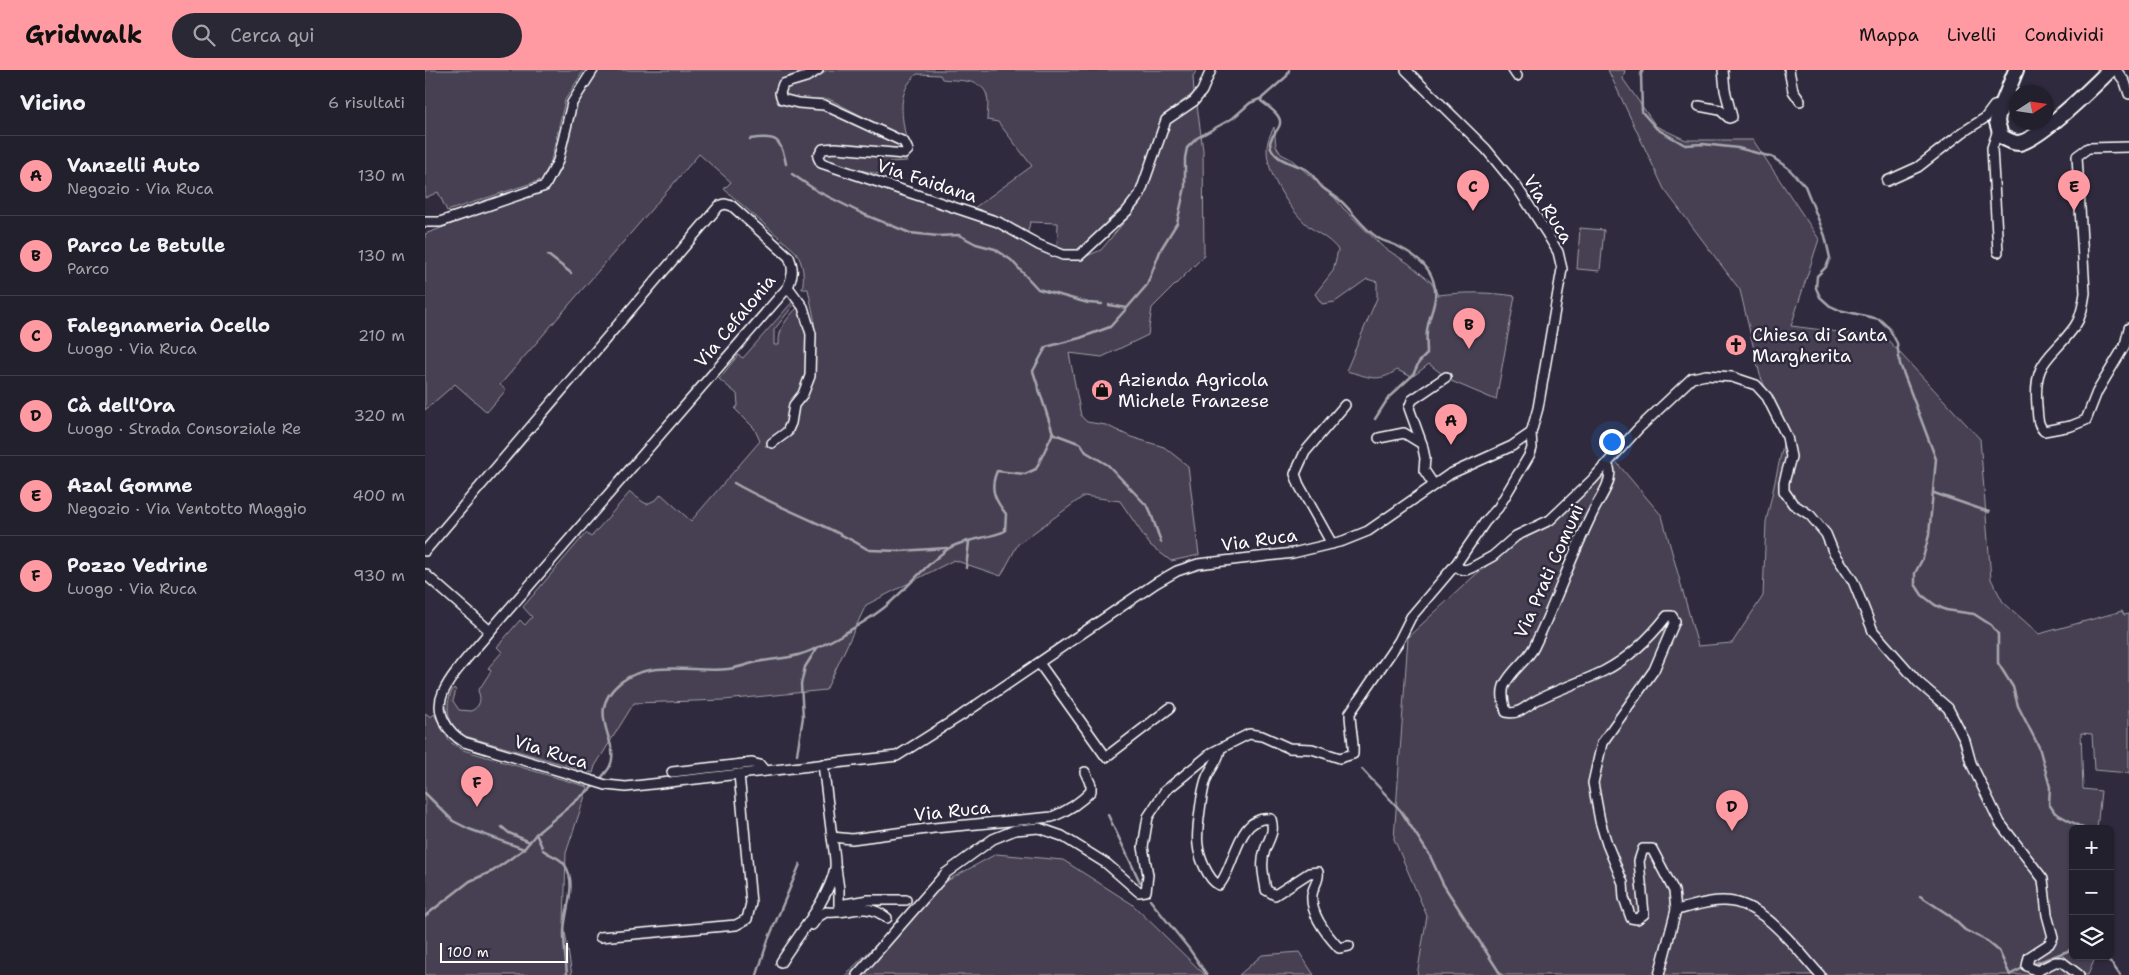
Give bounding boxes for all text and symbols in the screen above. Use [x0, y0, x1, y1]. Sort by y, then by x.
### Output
search box [172, 13, 522, 58]
text: Gridwalk [25, 19, 142, 51]
icon: search [190, 21, 218, 49]
text: Cerca qui [230, 23, 315, 48]
text: Mappa [1859, 23, 1919, 47]
text: Livelli [1947, 23, 1996, 47]
text: Condividi [2024, 23, 2104, 47]
north arrow [2009, 85, 2054, 130]
text: Vicino [20, 89, 86, 117]
text: 6 risultati [328, 92, 405, 113]
text: Vanzelli Auto [67, 153, 200, 178]
street label: Via Faidana [874, 153, 980, 209]
text: A [30, 165, 42, 186]
text: 130 m [358, 165, 405, 186]
pin: C [1457, 170, 1489, 211]
street label: Via Ruca [1518, 170, 1578, 248]
pin: E [2058, 170, 2090, 211]
text: Negozio · Via Ruca [67, 178, 213, 199]
text: Parco Le Betulle [67, 233, 225, 258]
text: B [31, 245, 41, 266]
text: 130 m [358, 245, 405, 266]
text: Parco [67, 258, 109, 279]
street label: Via Cefalonia [689, 269, 781, 373]
pin: B [1453, 308, 1485, 349]
text: Falegnameria Ocello [67, 313, 270, 338]
place label: Chiesa di Santa Margherita [1752, 323, 1887, 368]
text: C [31, 325, 41, 346]
text: 210 m [358, 325, 405, 346]
church icon: Chiesa di Santa Margherita [1724, 333, 1748, 357]
text: Luogo · Via Ruca [67, 338, 197, 359]
place label: Azienda Agricola Michele Franzese [1118, 368, 1269, 413]
shop icon: Azienda Agricola Michele Franzese [1090, 378, 1114, 402]
text: Cà dell'Ora [67, 393, 175, 418]
pin: A [1435, 404, 1467, 445]
text: D [30, 405, 42, 426]
text: 320 m [354, 405, 405, 426]
text: Luogo · Strada Consorziale Re [67, 418, 301, 439]
your location [1599, 429, 1625, 455]
text: Azal Gomme [67, 473, 193, 498]
text: E [31, 485, 41, 506]
text: 400 m [352, 485, 405, 506]
text: Negozio · Via Ventotto Maggio [67, 498, 307, 519]
street label: Via Prati Comuni [1509, 500, 1589, 642]
street label: Via Ruca [1219, 523, 1299, 557]
text: Pozzo Vedrine [67, 553, 208, 578]
text: F [31, 565, 41, 586]
text: 930 m [353, 565, 405, 586]
text: Luogo · Via Ruca [67, 578, 197, 599]
street label: Via Ruca [511, 729, 591, 775]
pin: F [461, 766, 493, 807]
pin: D [1716, 790, 1748, 831]
street label: Via Ruca [913, 795, 991, 827]
map controls [2069, 825, 2114, 960]
button: + [2069, 825, 2114, 870]
button: − [2069, 870, 2114, 915]
button: layers [2069, 915, 2114, 960]
scale bar [440, 940, 567, 963]
text: 100 m [447, 943, 489, 961]

